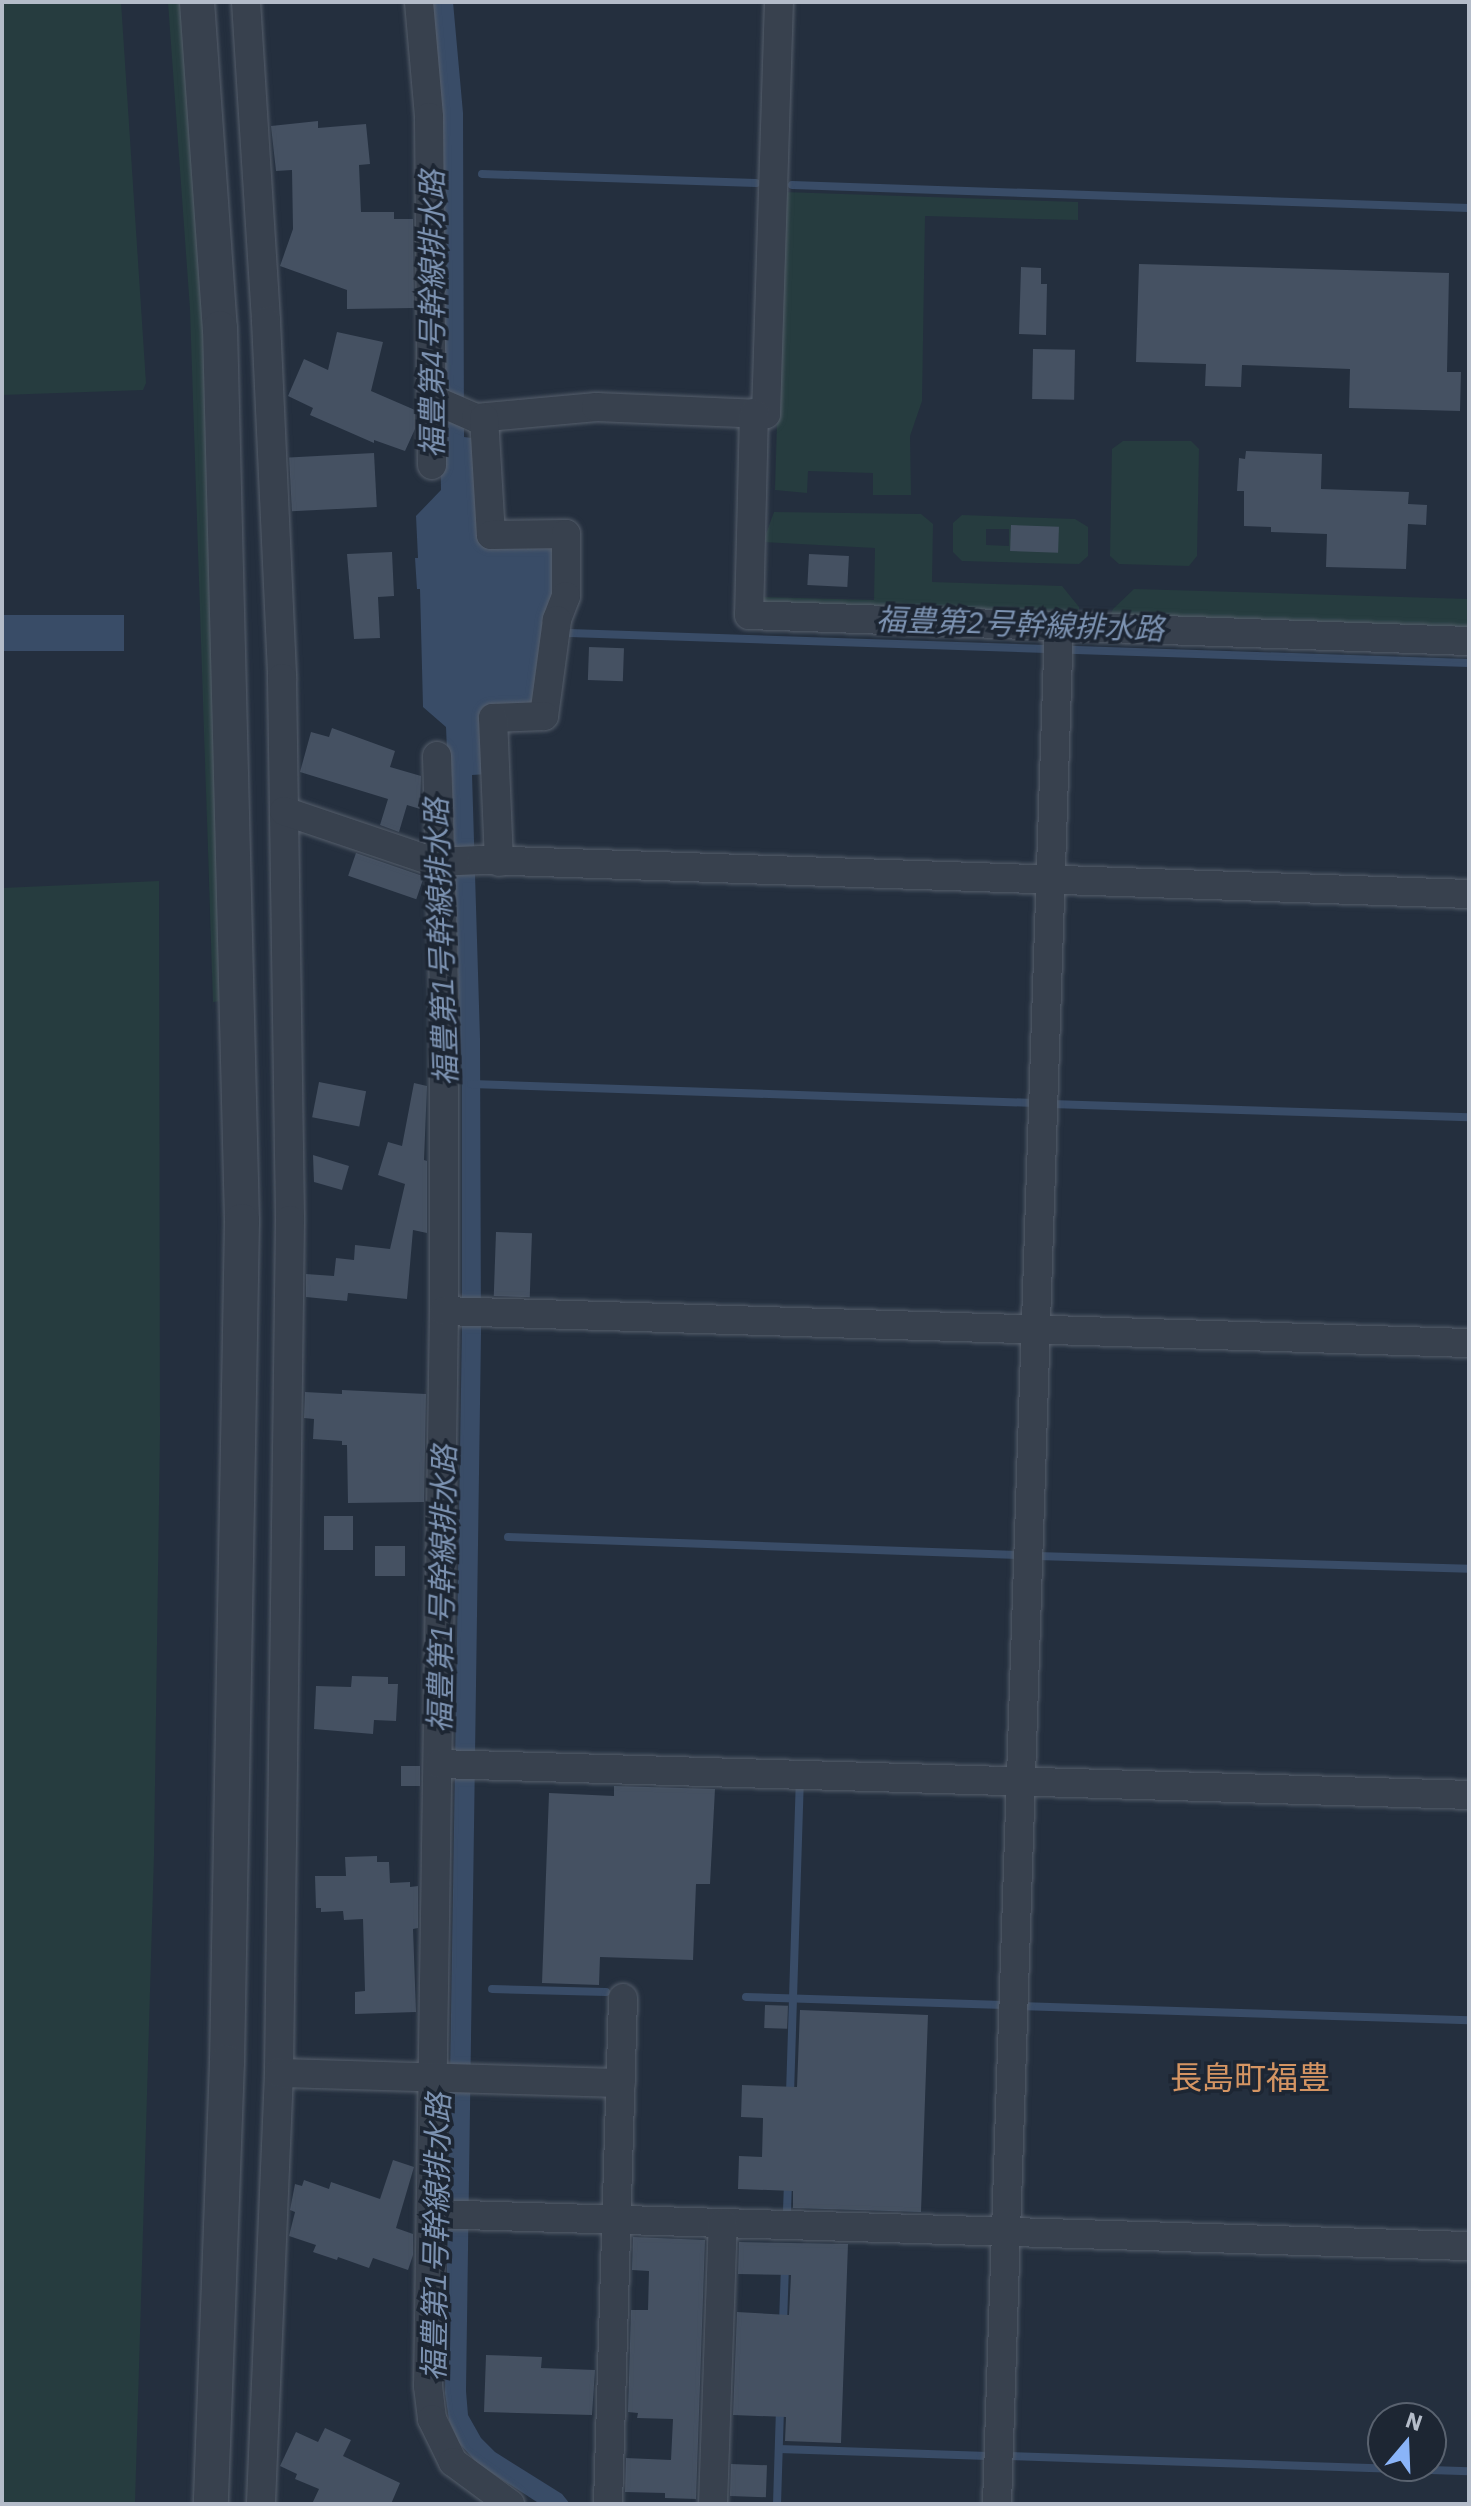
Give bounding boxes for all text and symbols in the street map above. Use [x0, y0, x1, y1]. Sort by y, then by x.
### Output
water label: 福豊第4号幹線排水路 [414, 170, 450, 458]
water label: 福豊第2号幹線排水路 [875, 601, 1165, 647]
water label: 福豊第1号幹線排水路 [418, 797, 464, 1087]
water label: 福豊第1号幹線排水路 [421, 1445, 463, 1733]
district label: 長島町福豊 [1170, 2058, 1330, 2096]
water label: 福豊第1号幹線排水路 [415, 2093, 457, 2381]
north arrow [1367, 2402, 1447, 2482]
text: N [1402, 2404, 1427, 2437]

